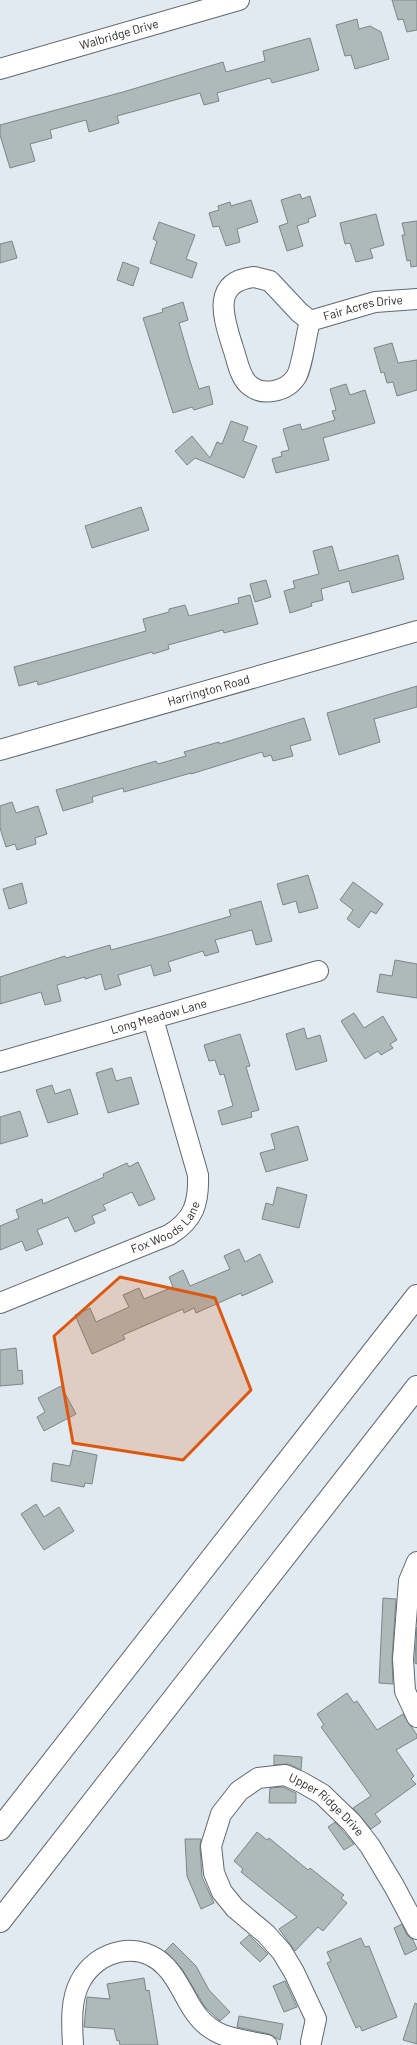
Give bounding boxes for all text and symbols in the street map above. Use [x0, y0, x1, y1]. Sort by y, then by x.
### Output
street label: Walbridge Drive [78, 16, 160, 52]
street label: Fair Acres Drive [321, 292, 403, 323]
street label: Harrington Road [166, 671, 251, 708]
street label: Long Meadow Lane [109, 995, 208, 1036]
street label: Fox Woods Lane [129, 1199, 202, 1256]
street label: Upper Ridge Drive [287, 1770, 367, 1838]

